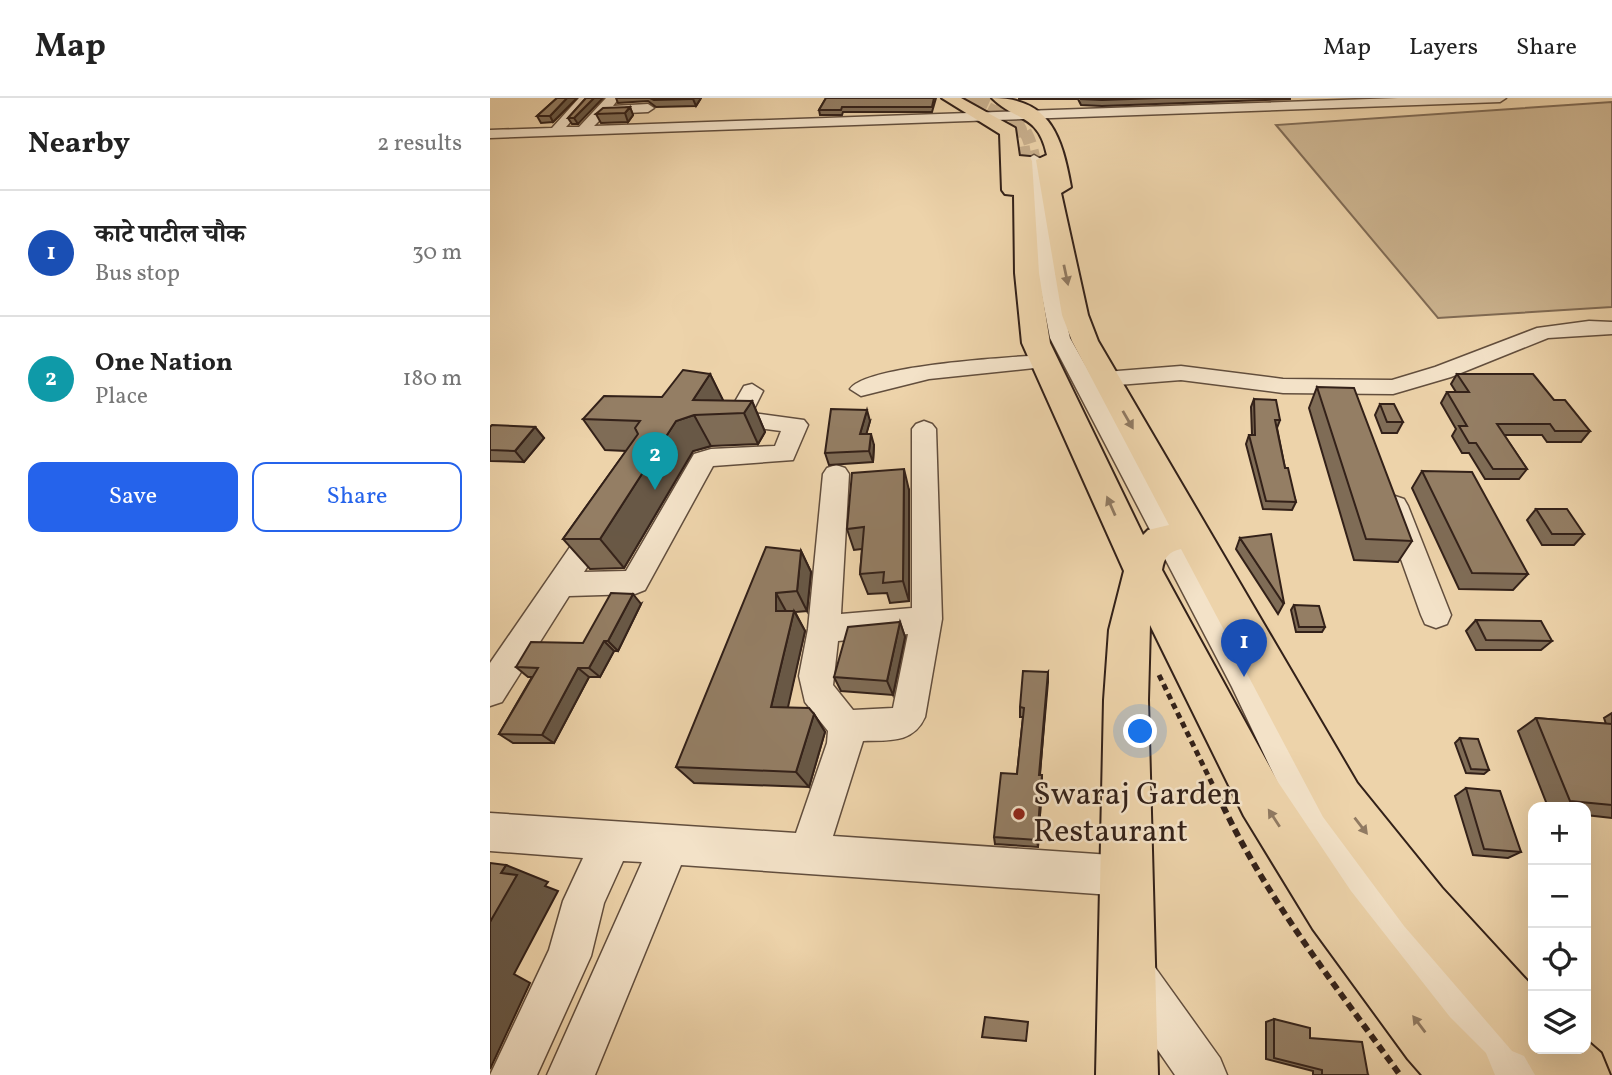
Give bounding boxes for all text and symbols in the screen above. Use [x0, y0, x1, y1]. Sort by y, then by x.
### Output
text: Map [35, 25, 106, 71]
text: Map [1323, 31, 1371, 65]
text: Layers [1409, 31, 1478, 65]
text: Share [1516, 31, 1577, 65]
text: Nearby [28, 123, 130, 165]
text: 2 results [377, 128, 462, 160]
text: काटे पाटील चौक [95, 217, 245, 253]
text: 1 [46, 237, 56, 269]
text: 30 m [412, 237, 462, 269]
text: Bus stop [95, 258, 180, 290]
one-way arrow [1061, 264, 1072, 286]
text: One Nation [95, 345, 233, 381]
text: 2 [45, 363, 57, 395]
text: 180 m [403, 363, 462, 395]
text: Place [95, 381, 148, 413]
one-way arrow [1122, 410, 1134, 429]
pin: 2 [632, 432, 678, 490]
button: Save [28, 462, 238, 532]
button: Share [252, 462, 462, 532]
one-way arrow [1105, 496, 1117, 516]
pin: 1 [1221, 619, 1267, 677]
your location [1123, 714, 1157, 748]
place label: Swaraj Garden Restaurant [1033, 774, 1241, 855]
map controls [1528, 802, 1591, 1054]
button: + [1528, 802, 1591, 865]
marker: Swaraj Garden Restaurant [1011, 806, 1027, 822]
one-way arrow [1267, 809, 1280, 828]
one-way arrow [1353, 817, 1368, 835]
button: − [1528, 865, 1591, 928]
button: locate [1528, 928, 1591, 991]
button: layers [1528, 991, 1591, 1054]
one-way arrow [1411, 1016, 1426, 1034]

